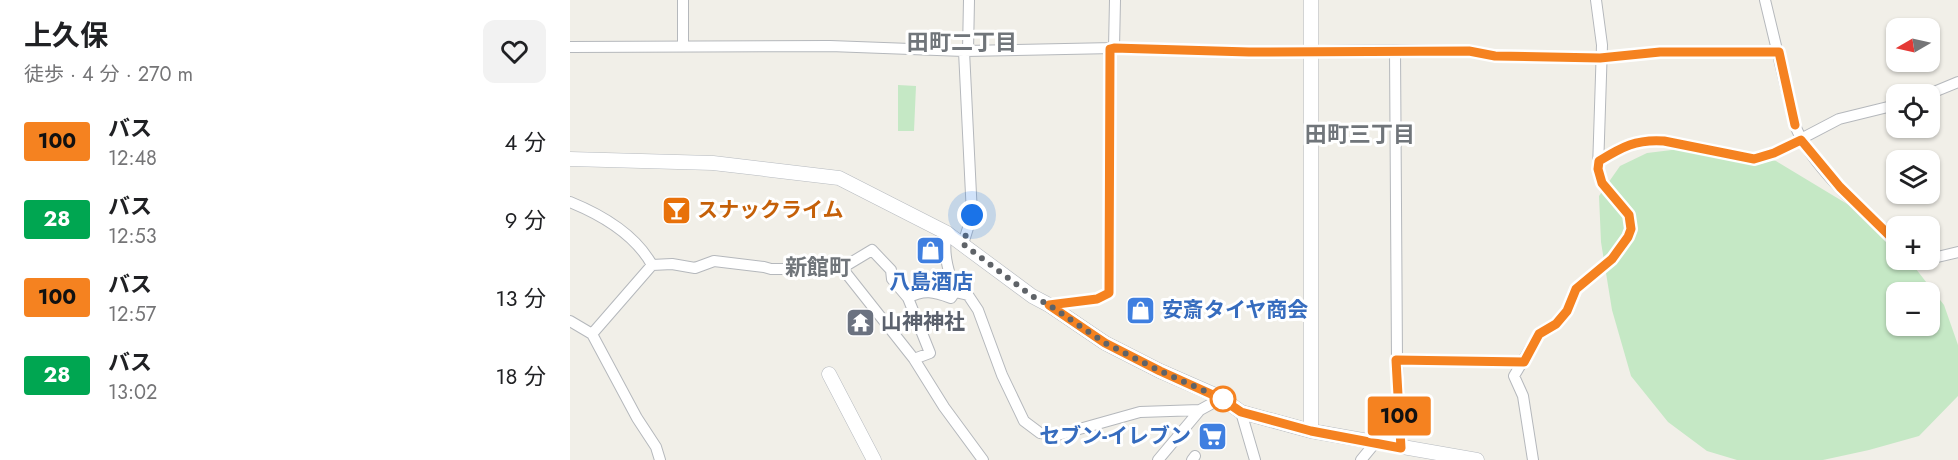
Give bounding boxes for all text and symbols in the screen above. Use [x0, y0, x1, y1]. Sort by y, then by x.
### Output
text: 上久保 [24, 15, 108, 56]
north arrow [1886, 18, 1940, 72]
map controls [1886, 18, 1940, 336]
button: heart [483, 20, 546, 83]
district label: 田町二丁目 [907, 26, 1017, 58]
text: 徒歩 · 4 分 · 270 m [24, 60, 193, 89]
button: locate [1886, 84, 1940, 138]
text: バス [108, 112, 152, 144]
district label: 田町三丁目 [1305, 118, 1415, 150]
text: 100 [38, 126, 76, 156]
text: 4 分 [505, 126, 546, 158]
text: 12:48 [108, 144, 157, 173]
button: layers [1886, 150, 1940, 204]
text: バス [108, 190, 152, 222]
bar icon: スナックライム [660, 194, 692, 226]
place label: スナックライム [697, 195, 844, 225]
your location [957, 200, 987, 230]
text: 28 [44, 204, 70, 234]
text: 9 分 [505, 204, 546, 236]
button: + [1886, 216, 1940, 270]
text: 12:53 [108, 222, 157, 251]
shop icon: 八島酒店 [915, 235, 947, 267]
district label: 新館町 [785, 251, 851, 283]
place label: 八島酒店 [889, 267, 973, 297]
text: バス [108, 268, 152, 300]
text: 100 [38, 282, 76, 312]
text: 13 分 [495, 282, 546, 314]
button: − [1886, 282, 1940, 336]
shop icon: 安斎タイヤ商会 [1125, 294, 1157, 326]
place label: 安斎タイヤ商会 [1162, 295, 1308, 325]
text: 12:57 [108, 300, 156, 329]
temple icon: 山神神社 [844, 306, 876, 338]
place label: 山神神社 [881, 307, 965, 337]
text: バス [108, 346, 152, 378]
text: 28 [44, 360, 70, 390]
text: 18 分 [495, 360, 546, 392]
text: 13:02 [108, 378, 157, 407]
unlabelled marker [1210, 386, 1236, 412]
line badge: 100 [1364, 396, 1434, 436]
text: 100 [1380, 401, 1418, 431]
supermarket icon: セブン-イレブン [1196, 420, 1228, 452]
place label: セブン-イレブン [1039, 421, 1191, 451]

